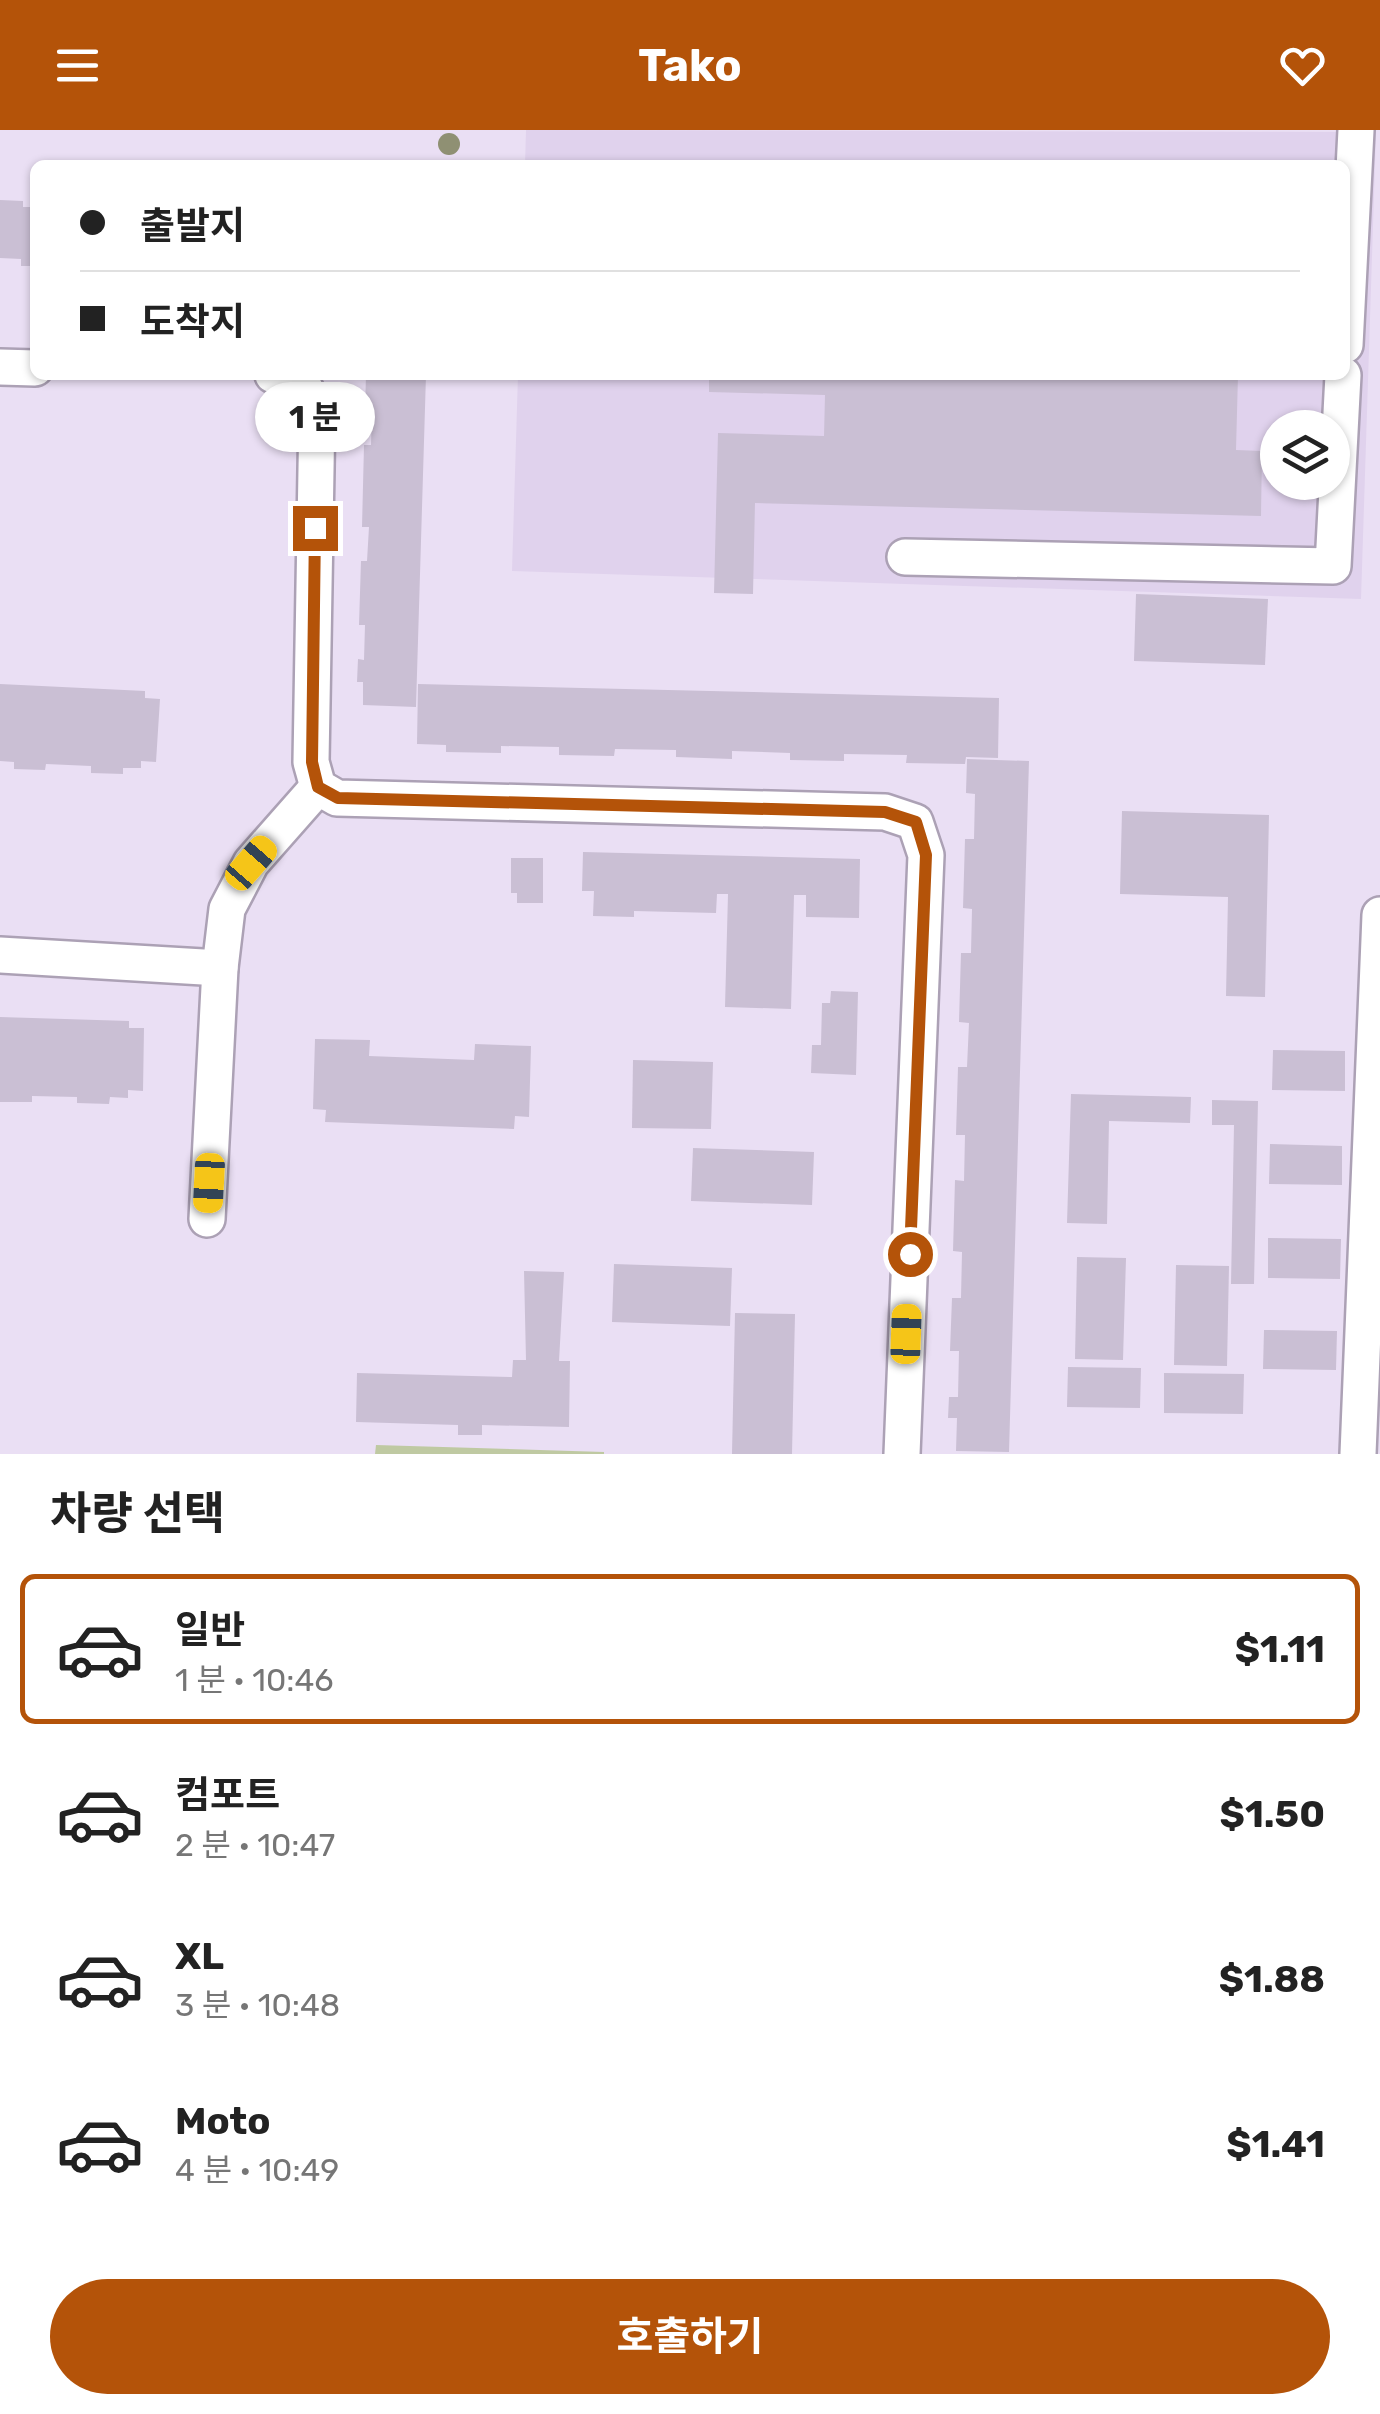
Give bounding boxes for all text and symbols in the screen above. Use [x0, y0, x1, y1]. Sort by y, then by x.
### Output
icon: menu [50, 38, 105, 93]
icon: heart [1275, 38, 1330, 93]
text: Tako [638, 39, 742, 92]
text: 출발지 [140, 203, 245, 249]
text: 도착지 [140, 299, 245, 345]
callout: 1 분 [255, 383, 375, 453]
text: 1 분 [289, 398, 341, 436]
map controls [1260, 410, 1350, 500]
button: layers [1260, 410, 1350, 500]
route end [293, 506, 338, 551]
car [220, 831, 282, 895]
car [192, 1152, 226, 1214]
route start [888, 1232, 933, 1277]
car [890, 1303, 922, 1365]
text: 차량 선택 [50, 1487, 225, 1540]
icon: car [55, 1604, 145, 1694]
text: 일반 [175, 1607, 245, 1653]
text: $1.11 [1235, 1626, 1325, 1672]
text: 1 분 · 10:46 [175, 1661, 334, 1699]
icon: car [55, 1769, 145, 1859]
text: 컴포트 [175, 1772, 280, 1818]
text: $1.50 [1220, 1791, 1325, 1837]
text: 2 분 · 10:47 [175, 1826, 335, 1864]
text: XL [175, 1933, 224, 1979]
icon: car [55, 1934, 145, 2024]
text: $1.88 [1219, 1956, 1325, 2002]
text: 3 분 · 10:48 [175, 1986, 340, 2024]
text: Moto [175, 2098, 271, 2144]
icon: car [55, 2099, 145, 2189]
text: $1.41 [1226, 2121, 1325, 2167]
text: 4 분 · 10:49 [175, 2151, 339, 2189]
button: 호출하기 [50, 2279, 1330, 2394]

